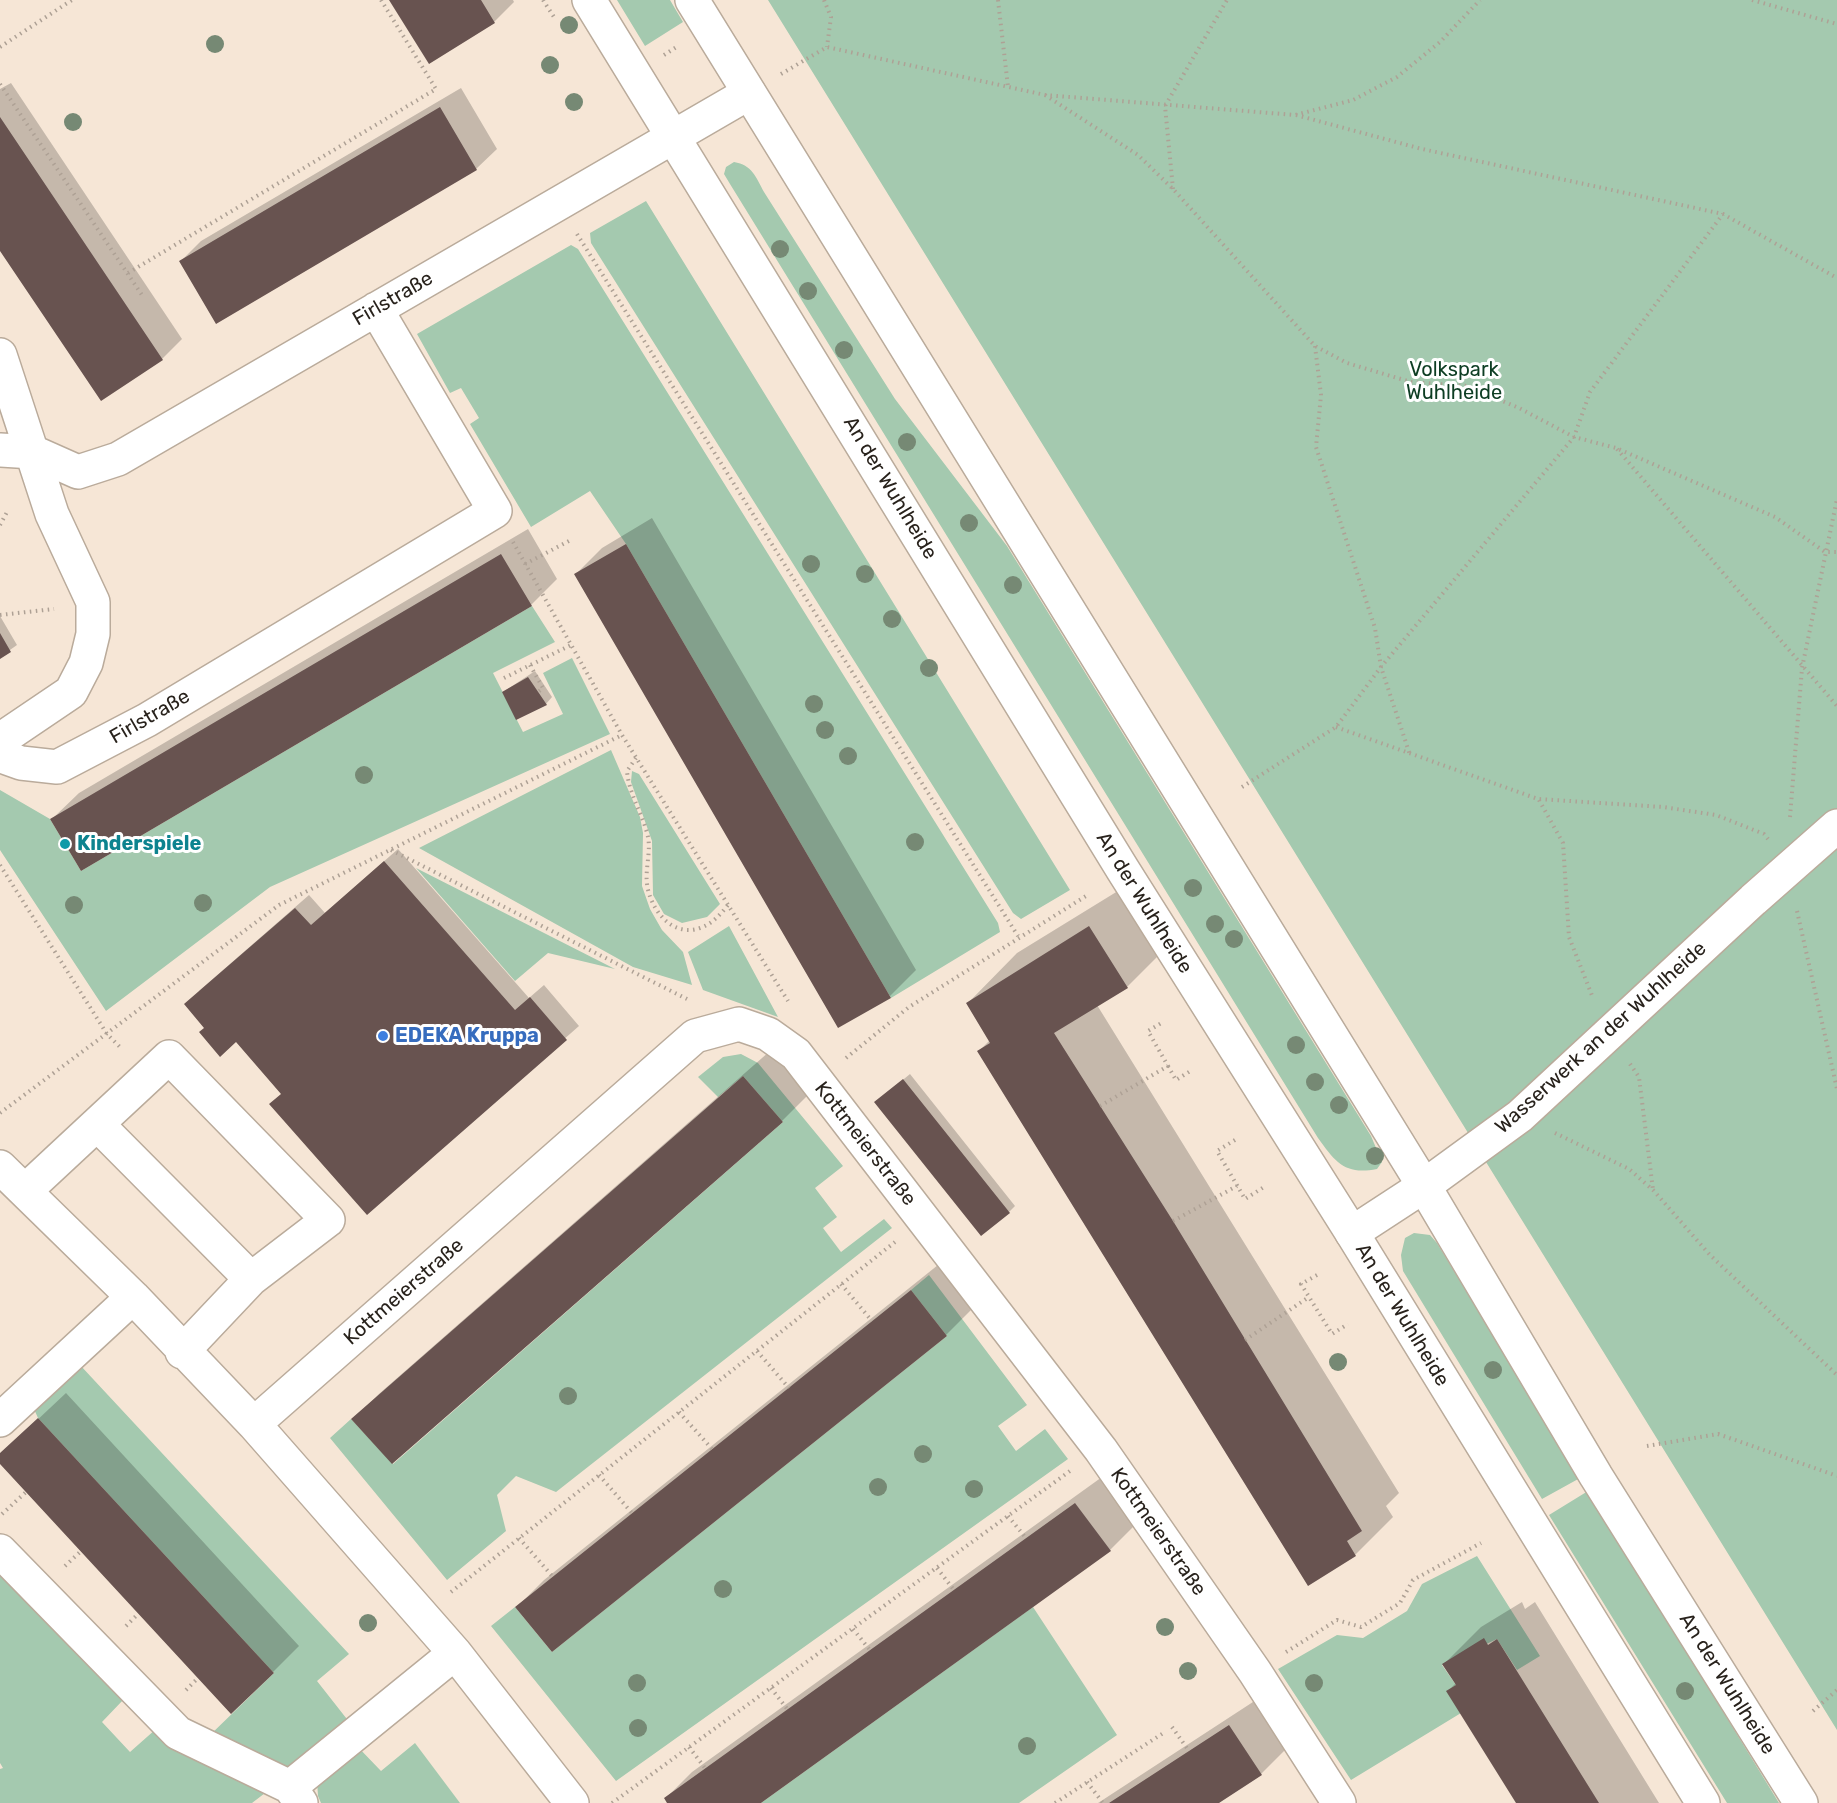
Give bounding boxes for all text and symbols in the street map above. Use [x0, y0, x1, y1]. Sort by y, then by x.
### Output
street label: Firlstraße [349, 266, 437, 332]
park label: Volkspark Wuhlheide [1406, 358, 1502, 405]
street label: An der Wuhlheide [838, 412, 942, 564]
street label: Firlstraße [106, 684, 194, 750]
street label: An der Wuhlheide [1091, 828, 1197, 978]
place label: Kinderspiele [77, 832, 201, 856]
marker: Kinderspiele [58, 837, 72, 851]
street label: Wasserwerk an der Wuhlheide [1491, 937, 1711, 1139]
place label: EDEKA Kruppa [395, 1024, 539, 1048]
marker: EDEKA Kruppa [376, 1029, 390, 1043]
street label: Kottmeierstraße [809, 1077, 921, 1211]
street label: Kottmeierstraße [339, 1234, 469, 1350]
street label: An der Wuhlheide [1350, 1239, 1454, 1391]
street label: Kottmeierstraße [1105, 1463, 1211, 1601]
street label: An der Wuhlheide [1674, 1609, 1780, 1759]

